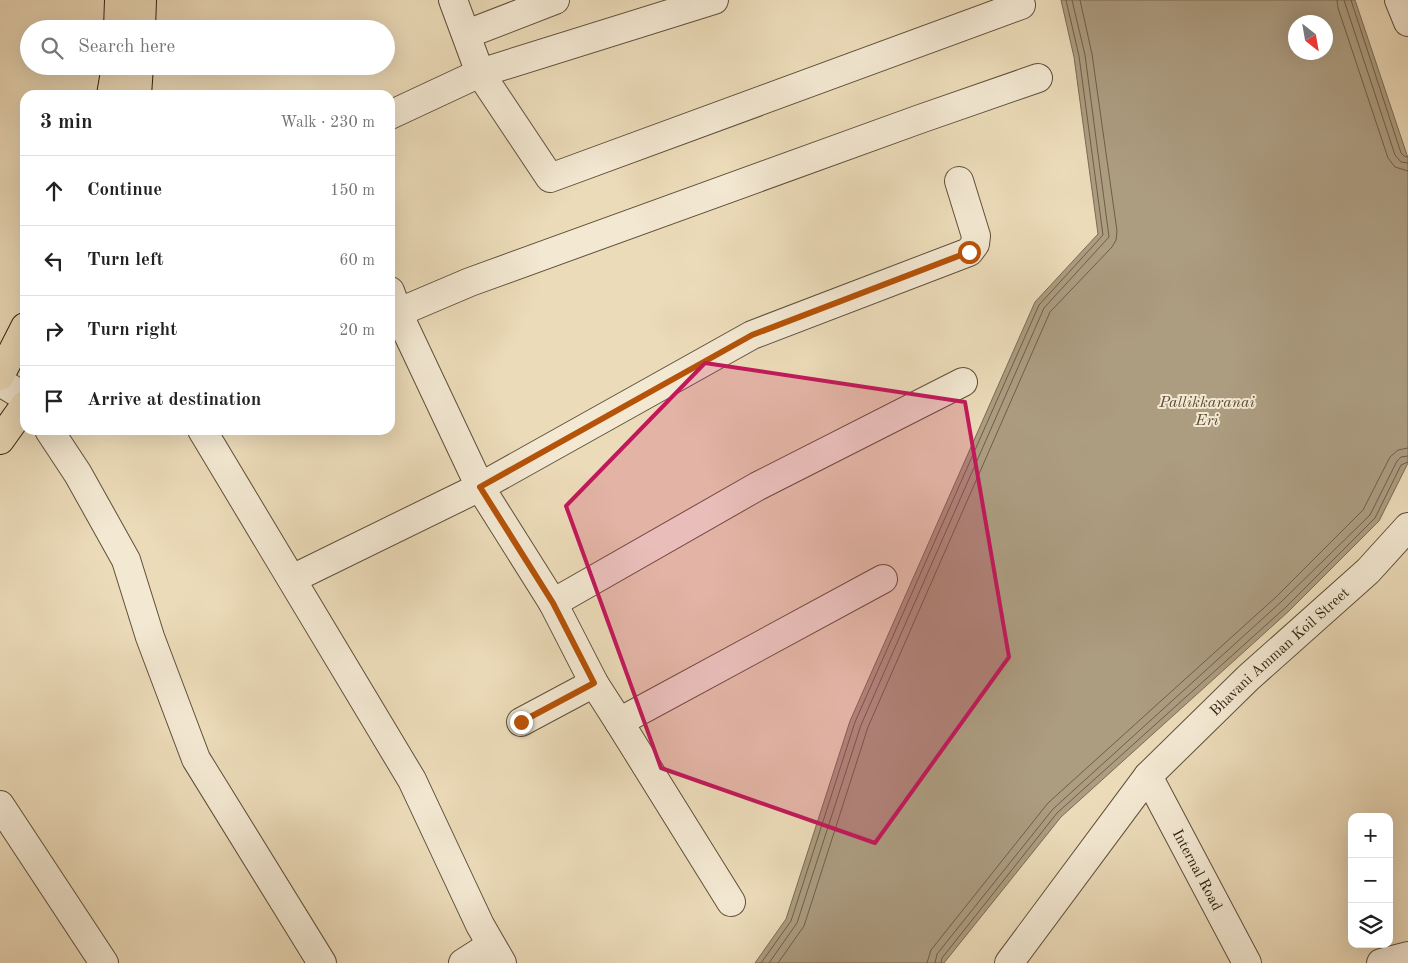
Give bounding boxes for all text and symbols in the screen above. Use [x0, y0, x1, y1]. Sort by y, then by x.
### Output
north arrow [1288, 15, 1333, 60]
search box [20, 20, 395, 75]
icon: search [38, 34, 66, 62]
text: Search here [78, 38, 175, 57]
text: 3 min [40, 112, 93, 133]
text: Walk · 230 m [280, 115, 375, 131]
icon: ahead [40, 177, 68, 205]
text: Continue [87, 181, 162, 200]
text: 150 m [330, 183, 375, 199]
route start [958, 241, 981, 264]
icon: left [40, 247, 68, 275]
text: Turn left [87, 251, 164, 270]
text: 60 m [339, 253, 375, 269]
icon: right [40, 317, 68, 345]
text: Turn right [87, 321, 177, 340]
text: 20 m [339, 323, 375, 339]
icon: arrive [40, 387, 68, 415]
text: Arrive at destination [87, 391, 261, 410]
water label: Pallikkaranai Eri [1158, 395, 1256, 429]
street label: Bhavani Amman Koil Street [1208, 585, 1353, 720]
route end [510, 711, 533, 734]
map controls [1348, 813, 1393, 948]
button: + [1348, 813, 1393, 858]
street label: Internal Road [1169, 827, 1224, 914]
button: − [1348, 858, 1393, 903]
button: layers [1348, 903, 1393, 948]

